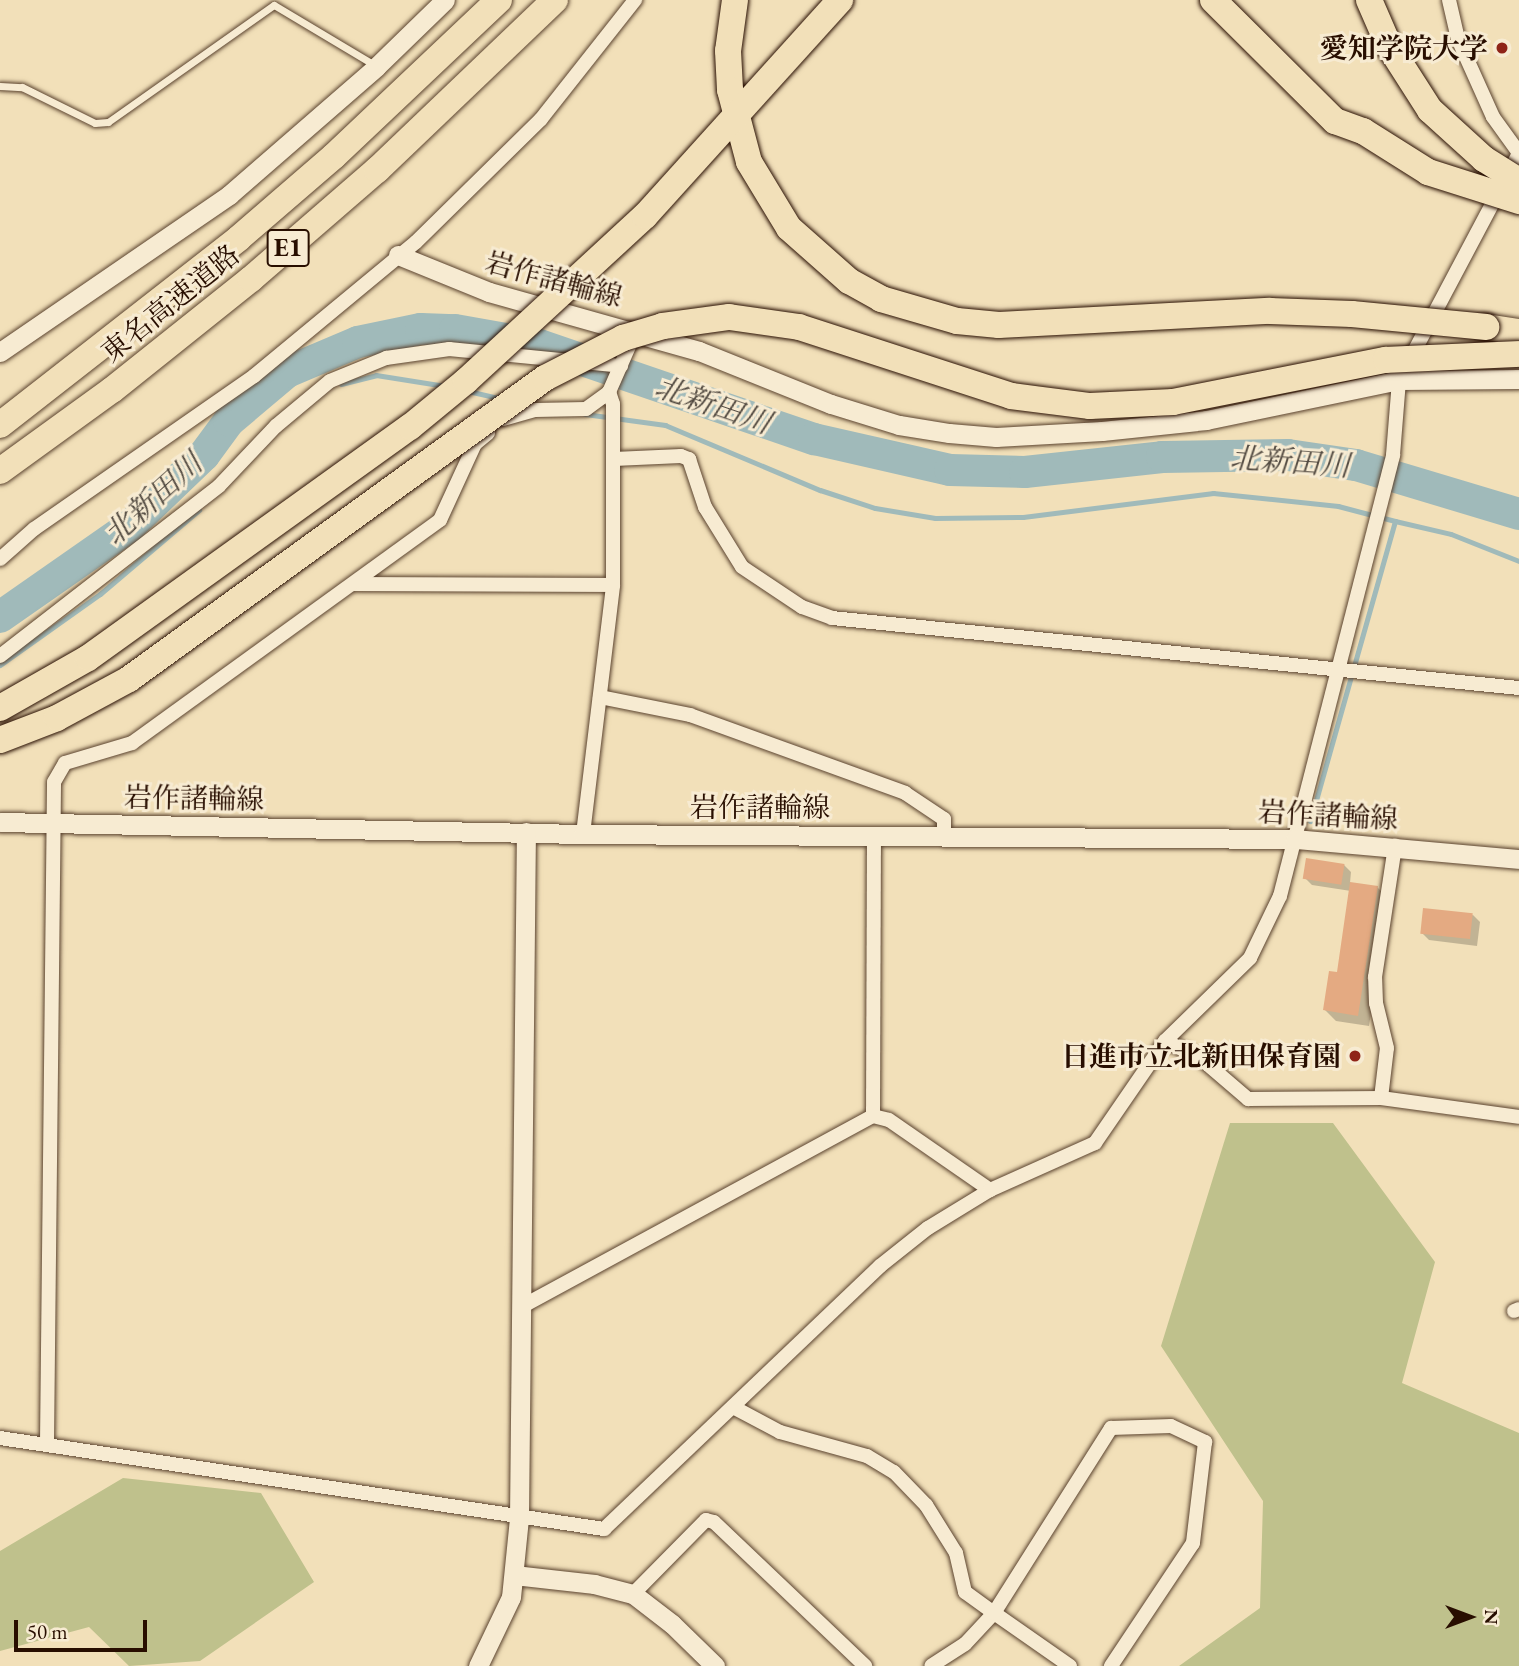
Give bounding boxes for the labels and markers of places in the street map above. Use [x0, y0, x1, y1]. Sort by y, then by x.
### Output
place label: 愛知学院大学 [1320, 31, 1488, 65]
marker: 愛知学院大学 [1494, 40, 1510, 56]
place label: 日進市立北新田保育園 [1061, 1039, 1341, 1073]
marker: 日進市立北新田保育園 [1347, 1048, 1363, 1064]

